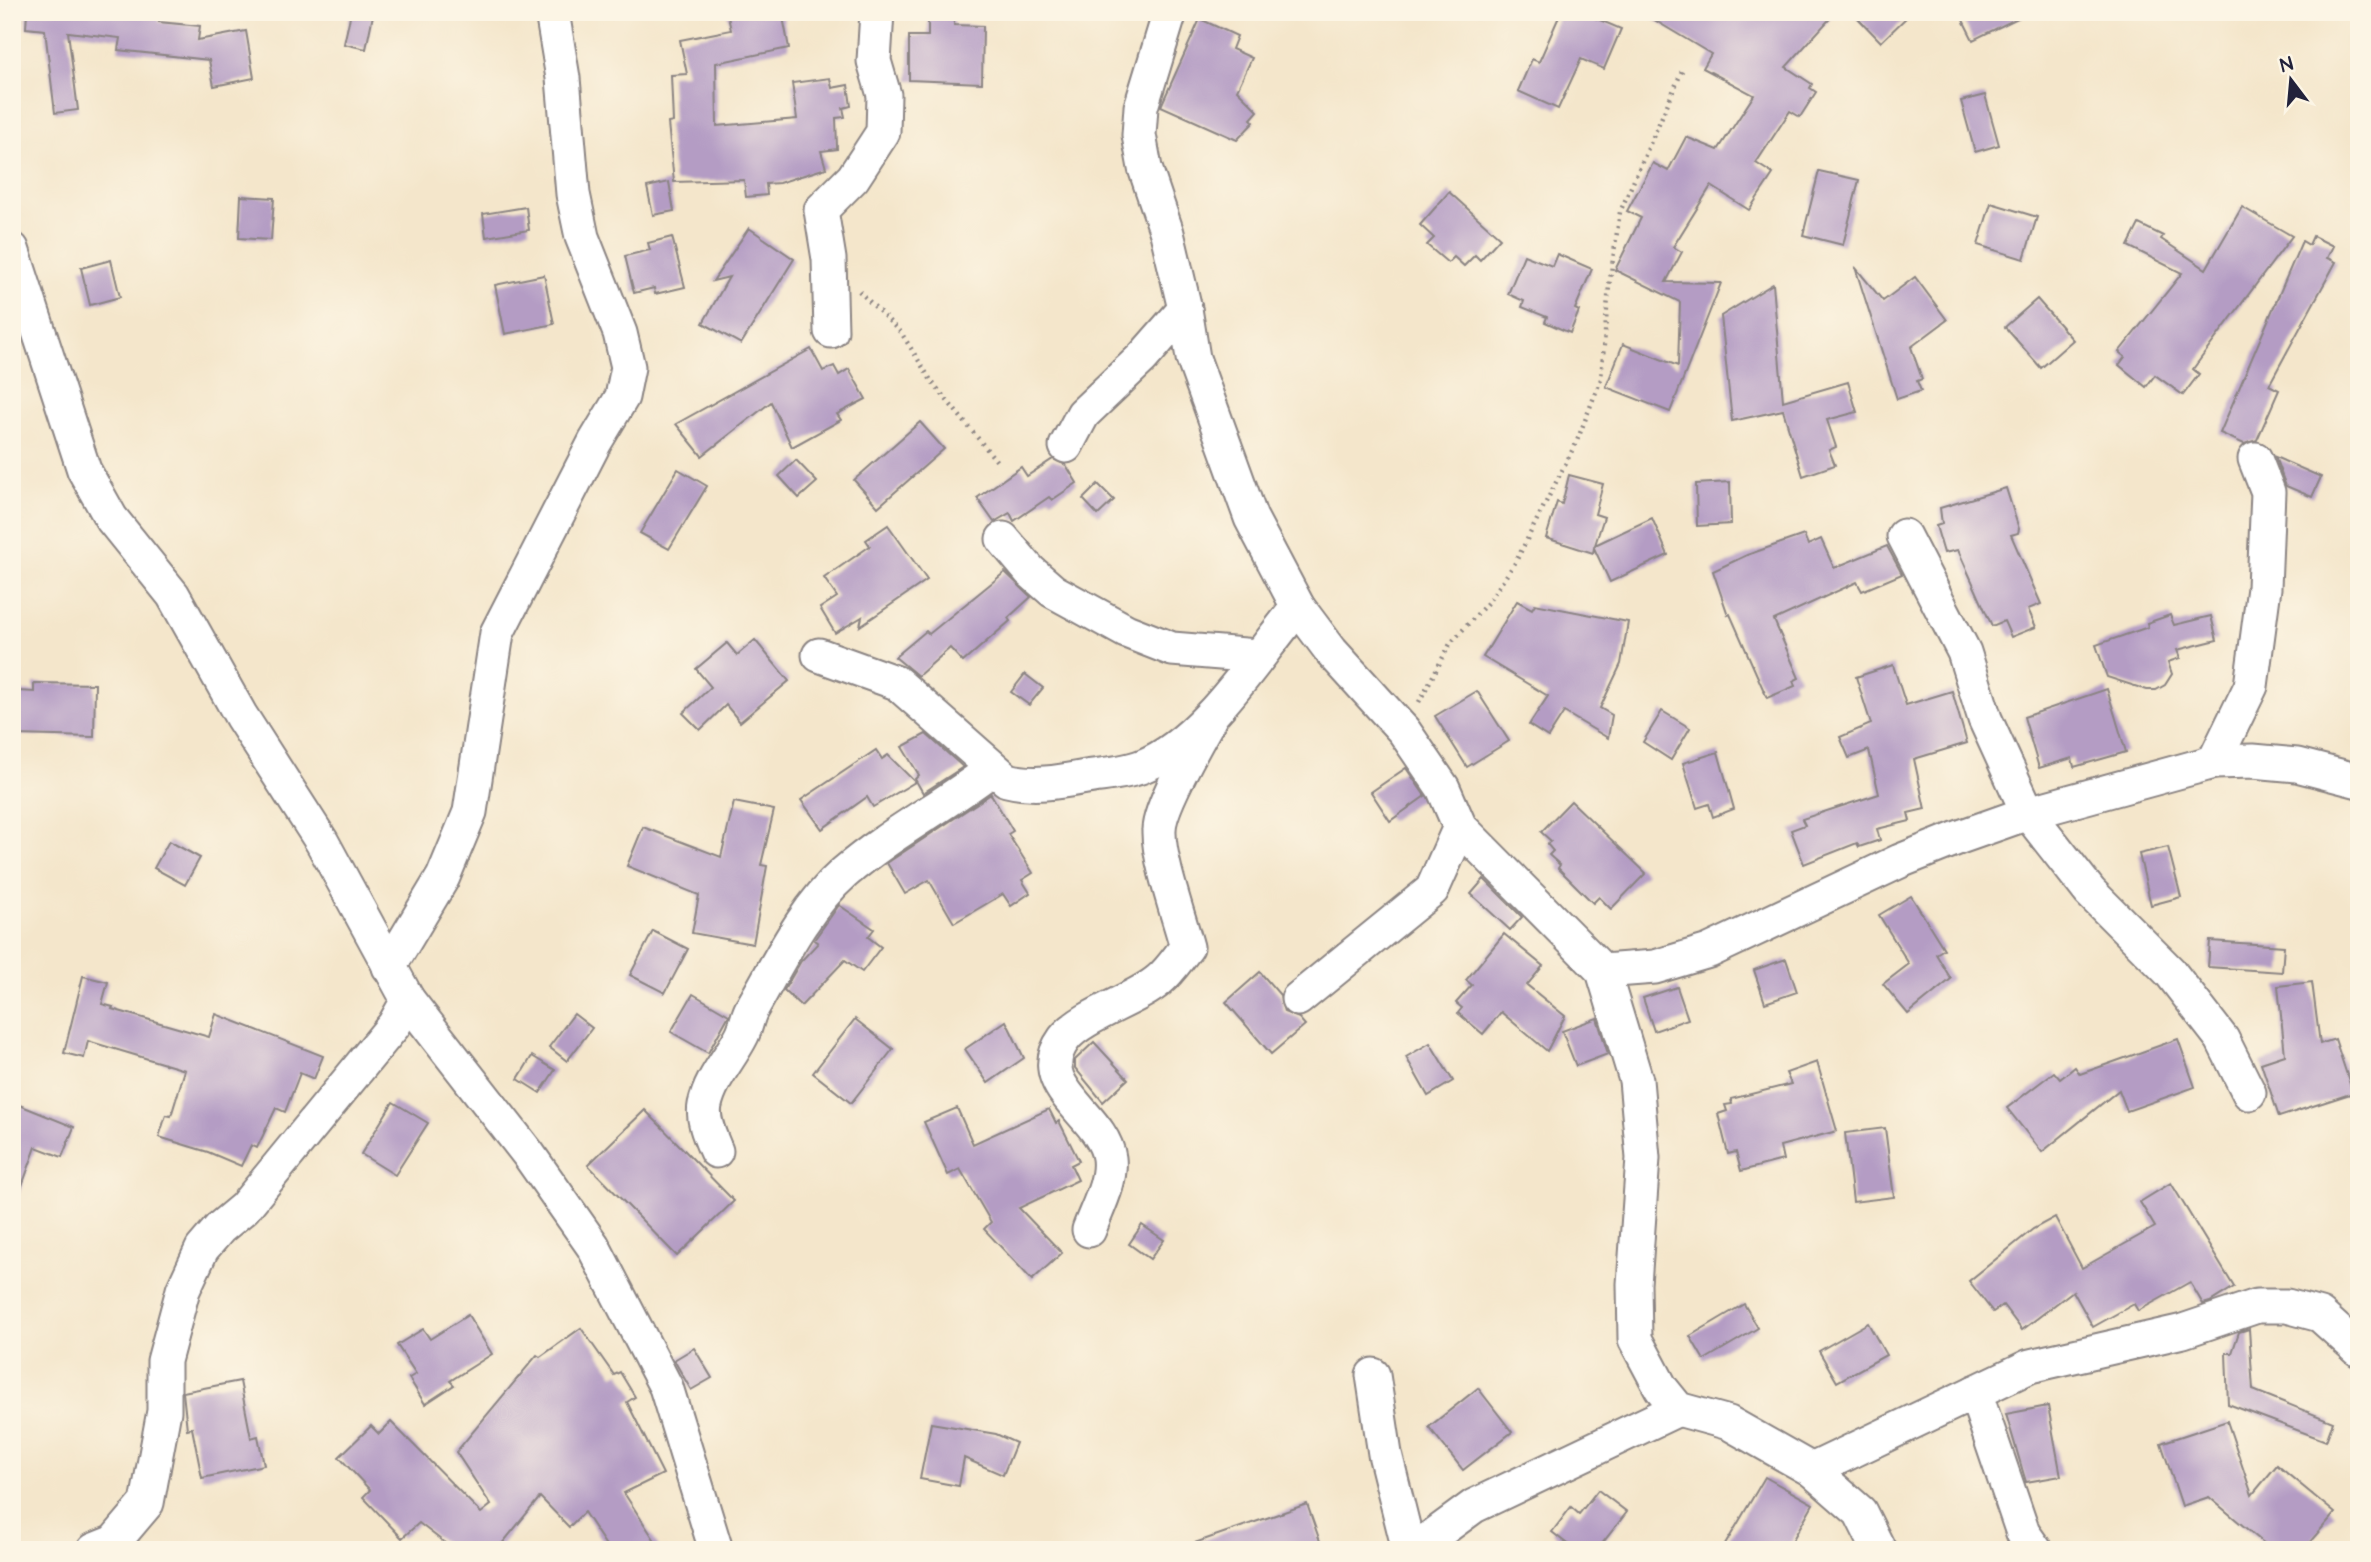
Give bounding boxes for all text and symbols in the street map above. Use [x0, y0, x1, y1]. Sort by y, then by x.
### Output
north arrow [2256, 46, 2326, 116]
text: N [2277, 50, 2296, 80]

